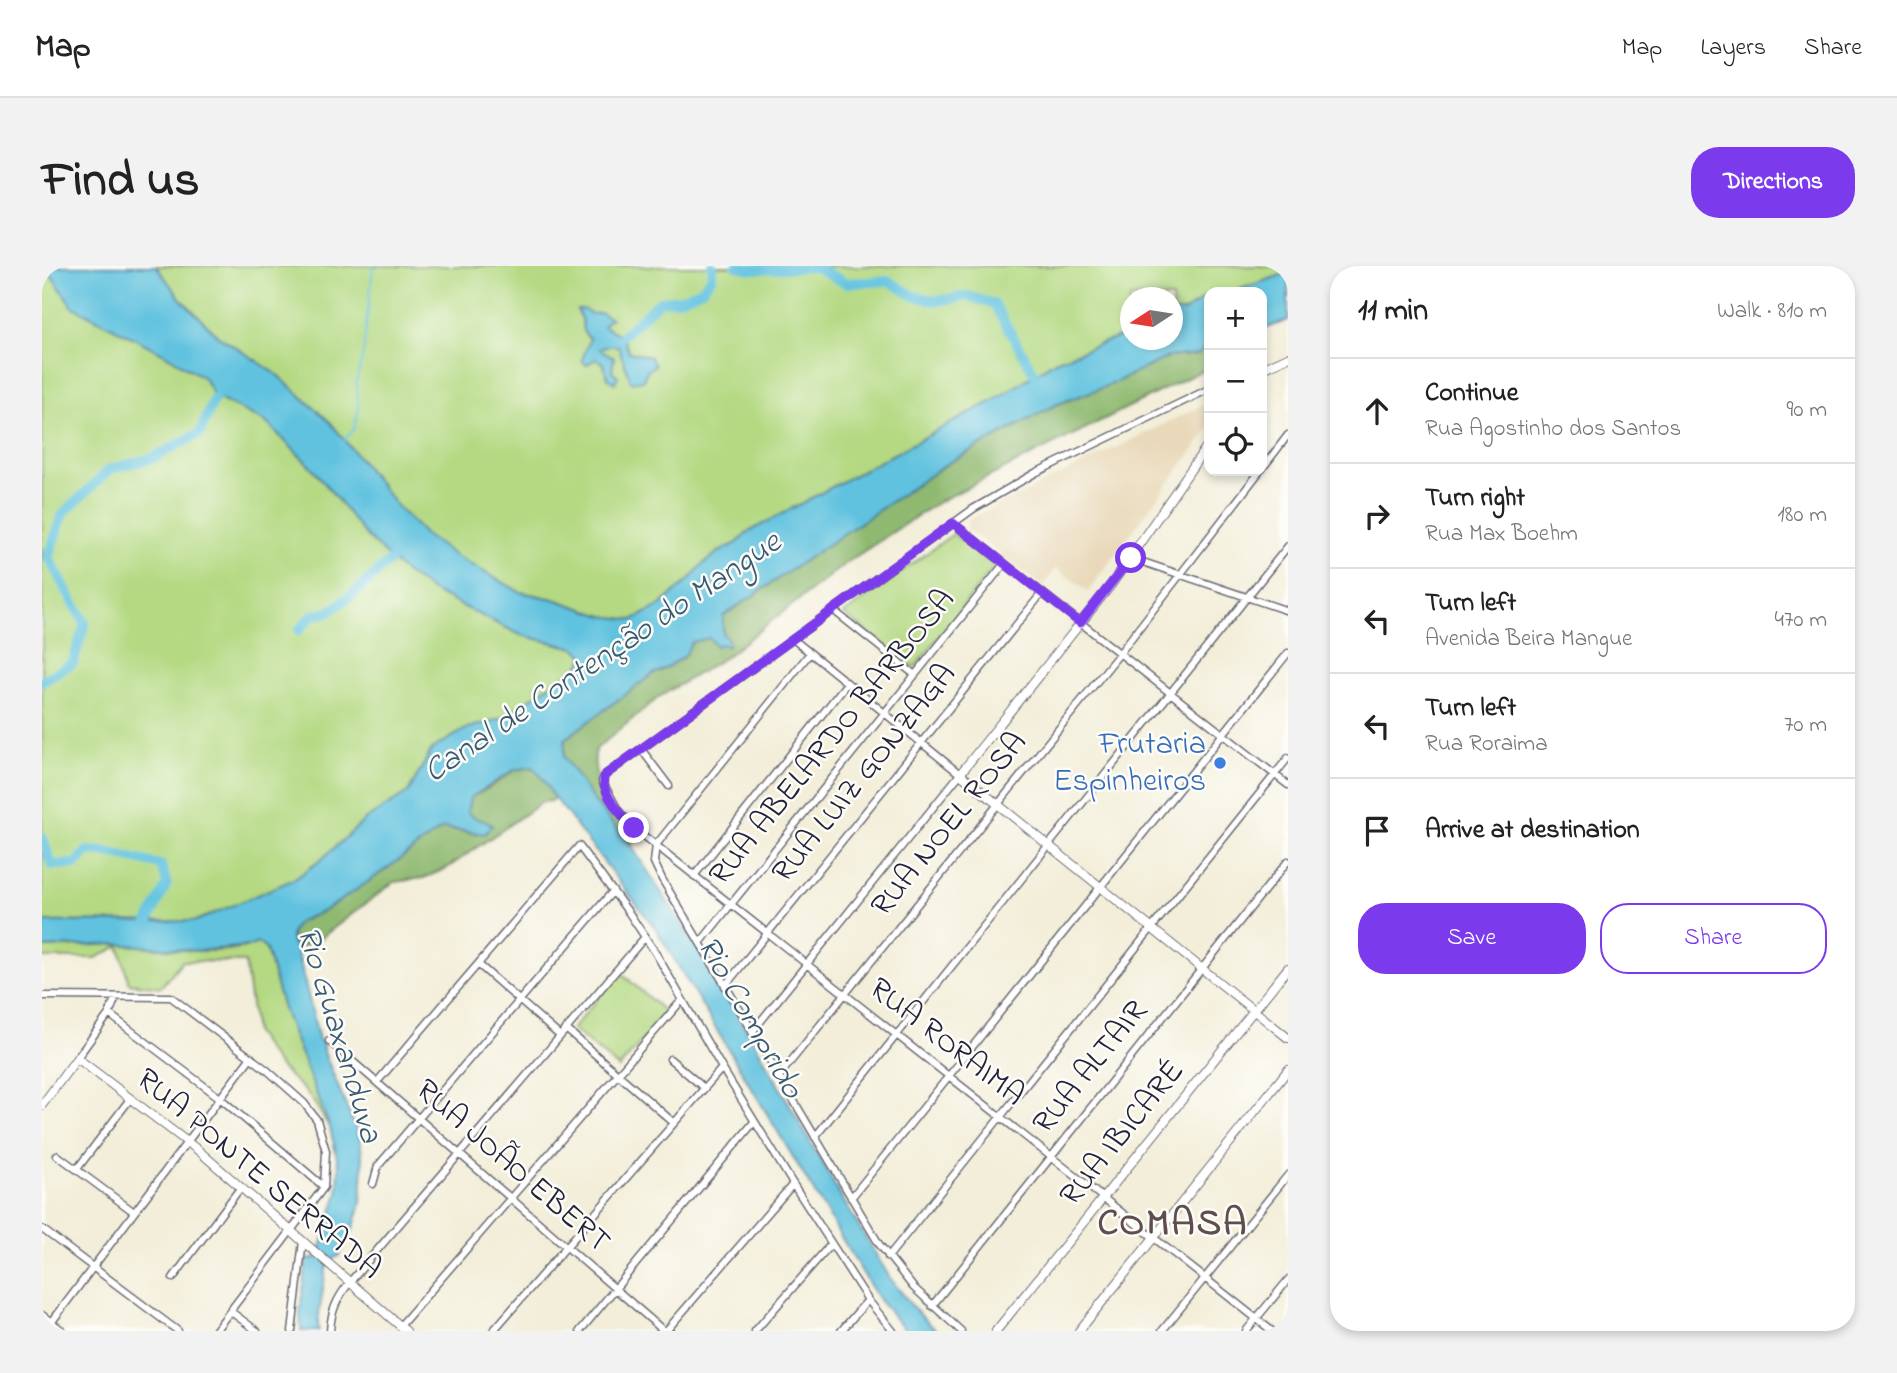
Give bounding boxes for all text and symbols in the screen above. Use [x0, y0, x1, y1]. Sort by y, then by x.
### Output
text: Map [35, 24, 91, 72]
text: Map [1622, 31, 1662, 66]
text: Layers [1700, 31, 1766, 66]
text: Share [1804, 31, 1862, 66]
text: Find us [42, 146, 199, 218]
button: Directions [1691, 147, 1855, 218]
north arrow [1120, 287, 1183, 350]
map controls [1204, 287, 1267, 476]
button: + [1204, 287, 1267, 350]
text: 11 min [1358, 290, 1428, 334]
text: Walk · 810 m [1717, 295, 1827, 328]
button: − [1204, 350, 1267, 413]
text: Continue [1425, 375, 1518, 413]
icon: ahead [1358, 392, 1396, 430]
text: 90 m [1787, 394, 1827, 427]
button: locate [1204, 413, 1267, 476]
text: Rua Agostinho dos Santos [1425, 413, 1681, 446]
text: Turn right [1425, 480, 1525, 518]
icon: right [1358, 497, 1396, 535]
text: 180 m [1778, 499, 1827, 532]
text: Rua Max Boehm [1425, 518, 1578, 551]
water label: Canal de Contenção do Mangue [415, 519, 793, 797]
route start [1115, 542, 1146, 573]
street label: RUA ABELARDO BARBOSA [698, 580, 968, 896]
text: Turn left [1425, 585, 1516, 623]
icon: left [1358, 602, 1396, 640]
text: 470 m [1775, 604, 1827, 637]
text: Avenida Beira Mangue [1425, 623, 1632, 656]
street label: RUA LUIZ GONZAGA [762, 654, 968, 894]
text: Turn left [1425, 690, 1516, 728]
icon: left [1358, 707, 1396, 745]
text: 70 m [1784, 709, 1827, 742]
street label: RUA NOEL ROSA [860, 722, 1040, 928]
place label: Frutaria Espinheiros [1053, 722, 1206, 806]
text: Rua Roraima [1425, 728, 1548, 761]
marker: Frutaria Espinheiros [1212, 755, 1228, 771]
route end [618, 812, 649, 843]
icon: arrive [1358, 812, 1396, 850]
text: Arrive at destination [1425, 812, 1640, 850]
button: Save [1358, 903, 1586, 974]
button: Share [1600, 903, 1827, 974]
water label: Rio Guaxanduva [282, 921, 394, 1150]
water label: Rio Comprido [683, 928, 816, 1110]
street label: RUA RORAIMA [858, 967, 1034, 1119]
street label: RUA ALTAIR [1022, 991, 1160, 1145]
street label: RUA IBICARÉ [1049, 1051, 1197, 1217]
street label: RUA PONTE SERRADA [125, 1058, 391, 1292]
street label: RUA JOÃO EBERT [404, 1069, 620, 1265]
district label: COMASA [1098, 1197, 1248, 1253]

